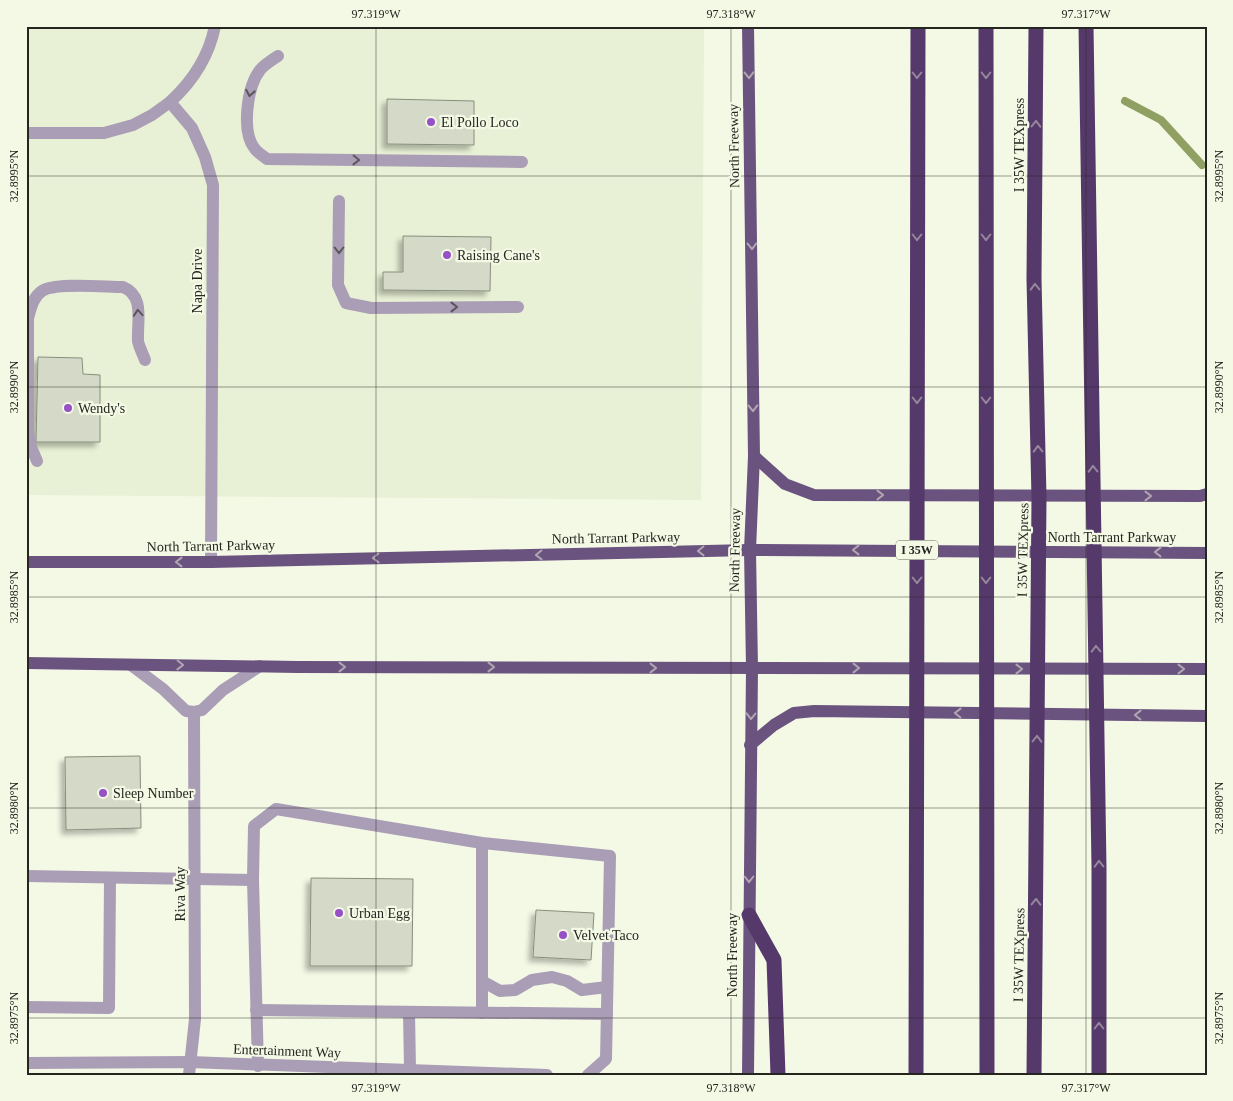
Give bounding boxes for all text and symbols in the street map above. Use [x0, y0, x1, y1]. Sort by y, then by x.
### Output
text: 97.319°W [351, 7, 401, 21]
text: 97.318°W [706, 7, 756, 21]
text: 97.317°W [1061, 7, 1111, 21]
one-way arrow [744, 72, 754, 79]
one-way arrow [912, 72, 922, 79]
one-way arrow [981, 72, 991, 79]
one-way arrow [245, 89, 255, 97]
street label: I 35W TEXpress [1012, 98, 1027, 192]
street label: North Freeway [726, 104, 742, 188]
place label: El Pollo Loco [441, 115, 519, 130]
marker: El Pollo Loco [425, 116, 437, 128]
one-way arrow [1031, 120, 1041, 128]
text: 32.8995°N [7, 149, 21, 202]
text: 32.8995°N [1212, 149, 1226, 202]
one-way arrow [352, 155, 360, 165]
one-way arrow [912, 234, 922, 242]
one-way arrow [981, 234, 991, 242]
one-way arrow [747, 242, 757, 250]
one-way arrow [334, 246, 344, 254]
place label: Raising Cane's [457, 248, 540, 263]
street label: Napa Drive [190, 249, 205, 313]
marker: Raising Cane's [441, 249, 453, 261]
one-way arrow [1029, 282, 1040, 290]
one-way arrow [450, 302, 458, 312]
one-way arrow [132, 308, 143, 316]
text: 32.8990°N [7, 360, 21, 413]
text: 32.8990°N [1212, 360, 1226, 413]
one-way arrow [912, 396, 922, 404]
one-way arrow [981, 396, 991, 404]
place label: Wendy's [78, 401, 125, 416]
marker: Wendy's [62, 402, 74, 414]
one-way arrow [748, 404, 758, 412]
one-way arrow [1033, 445, 1044, 453]
one-way arrow [1087, 464, 1098, 472]
one-way arrow [876, 490, 884, 500]
one-way arrow [1144, 491, 1152, 501]
street label: I 35W TEXpress [1015, 503, 1031, 597]
street label: North Freeway [727, 508, 743, 592]
street label: North Tarrant Parkway [552, 529, 680, 547]
street label: North Tarrant Parkway [1048, 530, 1176, 545]
street label: North Tarrant Parkway [147, 537, 275, 555]
road number: I 35W [896, 540, 938, 560]
one-way arrow [851, 545, 859, 555]
one-way arrow [697, 546, 705, 556]
one-way arrow [1154, 547, 1162, 557]
one-way arrow [535, 550, 542, 560]
one-way arrow [372, 553, 380, 564]
one-way arrow [175, 557, 182, 567]
text: 32.8985°N [7, 570, 21, 623]
text: 32.8985°N [1212, 570, 1226, 623]
one-way arrow [912, 576, 922, 584]
one-way arrow [981, 576, 991, 584]
one-way arrow [1091, 644, 1101, 652]
one-way arrow [176, 660, 184, 670]
one-way arrow [339, 662, 347, 672]
one-way arrow [488, 662, 495, 672]
one-way arrow [650, 663, 658, 673]
one-way arrow [853, 663, 861, 673]
one-way arrow [1016, 664, 1023, 674]
one-way arrow [1178, 664, 1186, 674]
one-way arrow [954, 708, 962, 718]
one-way arrow [1134, 710, 1142, 720]
one-way arrow [745, 713, 756, 721]
one-way arrow [1032, 735, 1042, 742]
text: 32.8980°N [7, 781, 21, 834]
text: 32.8980°N [1212, 781, 1226, 834]
place label: Sleep Number [113, 786, 194, 801]
marker: Sleep Number [97, 787, 109, 799]
one-way arrow [1094, 859, 1104, 867]
street label: Riva Way [173, 867, 188, 922]
one-way arrow [744, 876, 754, 883]
one-way arrow [1031, 897, 1041, 905]
place label: Urban Egg [349, 906, 410, 921]
marker: Urban Egg [333, 907, 345, 919]
street label: I 35W TEXpress [1011, 908, 1027, 1002]
street label: North Freeway [725, 913, 740, 997]
place label: Velvet Taco [573, 928, 639, 943]
marker: Velvet Taco [557, 929, 569, 941]
text: 32.8975°N [7, 991, 21, 1044]
text: 32.8975°N [1212, 991, 1226, 1044]
one-way arrow [1094, 1022, 1104, 1030]
street label: Entertainment Way [233, 1042, 341, 1060]
text: 97.319°W [351, 1081, 401, 1095]
text: 97.318°W [706, 1081, 756, 1095]
text: 97.317°W [1061, 1081, 1111, 1095]

